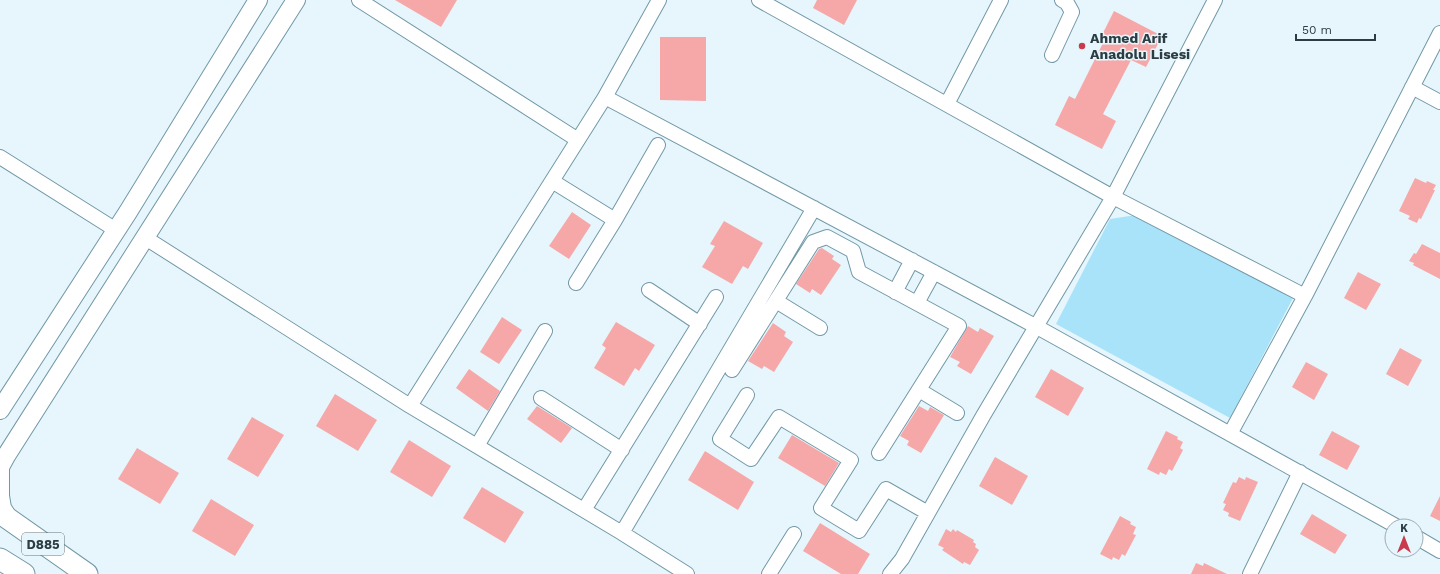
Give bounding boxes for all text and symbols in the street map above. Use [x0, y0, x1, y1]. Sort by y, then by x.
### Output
scale bar [1296, 16, 1375, 42]
text: 50 m [1302, 23, 1332, 37]
place label: Ahmed Arif Anadolu Lisesi [1090, 30, 1190, 62]
marker: Ahmed Arif Anadolu Lisesi [1077, 41, 1087, 51]
north arrow [1384, 518, 1424, 558]
text: K [1400, 522, 1408, 535]
road number: D885 [22, 533, 64, 555]

